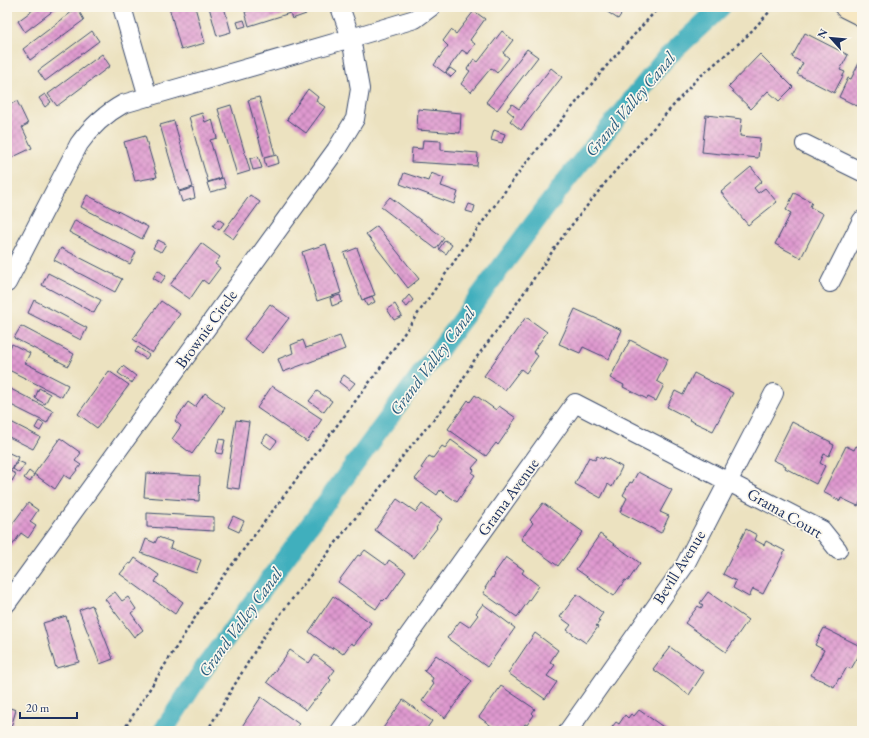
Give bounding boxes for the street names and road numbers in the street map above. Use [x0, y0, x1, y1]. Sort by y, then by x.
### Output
street label: Brownie Circle [170, 285, 242, 373]
street label: Grama Avenue [473, 454, 543, 540]
street label: Grama Court [744, 483, 826, 543]
street label: Bevill Avenue [648, 526, 710, 608]

